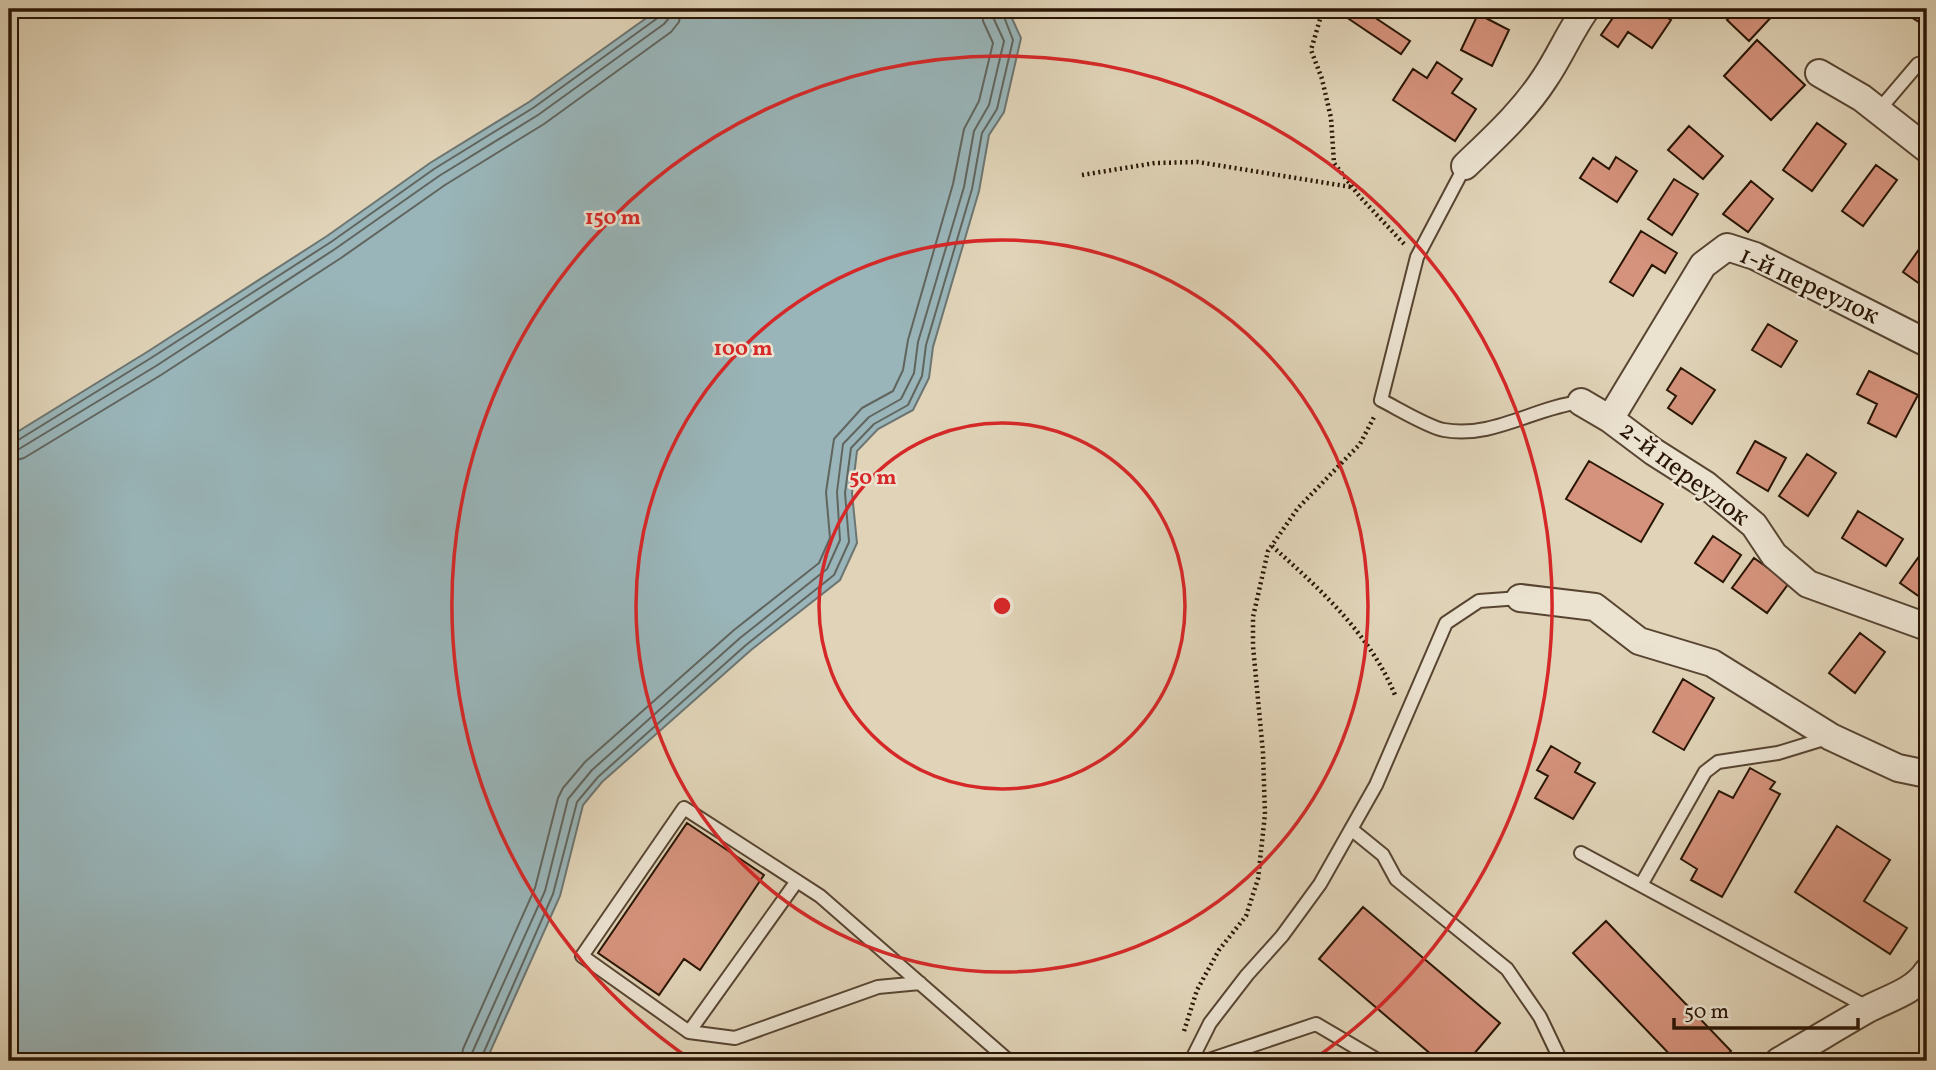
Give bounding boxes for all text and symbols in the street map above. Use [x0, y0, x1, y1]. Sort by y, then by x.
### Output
text: 150 m [585, 204, 641, 233]
street label: 1-й переулок [1733, 238, 1885, 334]
text: 100 m [713, 335, 773, 364]
street label: 2-й переулок [1611, 413, 1757, 535]
text: 50 m [849, 464, 897, 493]
centre of rings [990, 594, 1014, 618]
scale bar [1674, 986, 1857, 1030]
text: 50 m [1684, 998, 1729, 1027]

